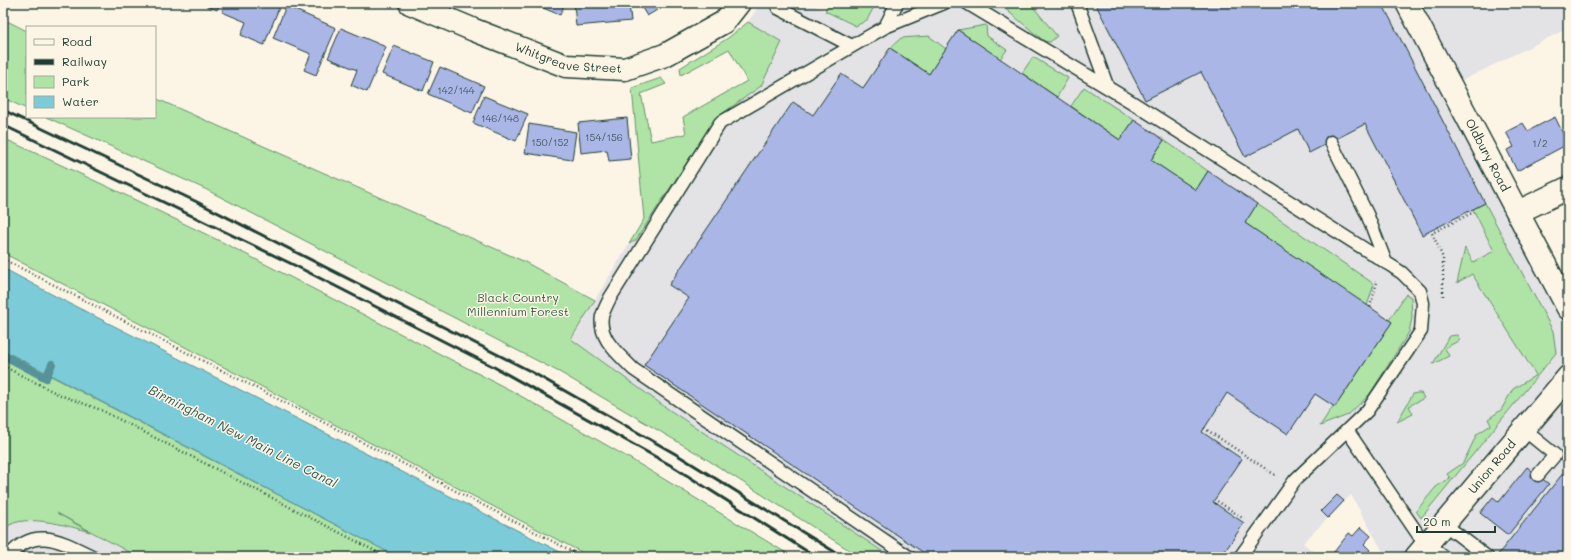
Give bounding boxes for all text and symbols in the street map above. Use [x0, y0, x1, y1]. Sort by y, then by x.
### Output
legend [26, 26, 156, 118]
text: Road [62, 33, 92, 49]
street label: Whitgreave Street [513, 38, 622, 76]
text: Railway [62, 53, 107, 69]
text: Park [62, 73, 89, 89]
house number: 142/144 [437, 83, 475, 97]
text: Water [62, 93, 99, 109]
house number: 146/148 [481, 111, 519, 125]
street label: Oldbury Road [1462, 115, 1514, 194]
house number: 154/156 [585, 130, 623, 144]
house number: 150/152 [531, 135, 569, 149]
house number: 1/2 [1532, 136, 1548, 150]
park label: Black Country Millennium Forest [467, 289, 569, 319]
water label: Birmingham New Main Line Canal [146, 380, 341, 491]
street label: Union Road [1464, 436, 1519, 497]
scale bar [1417, 508, 1495, 534]
text: 20 m [1423, 513, 1451, 529]

